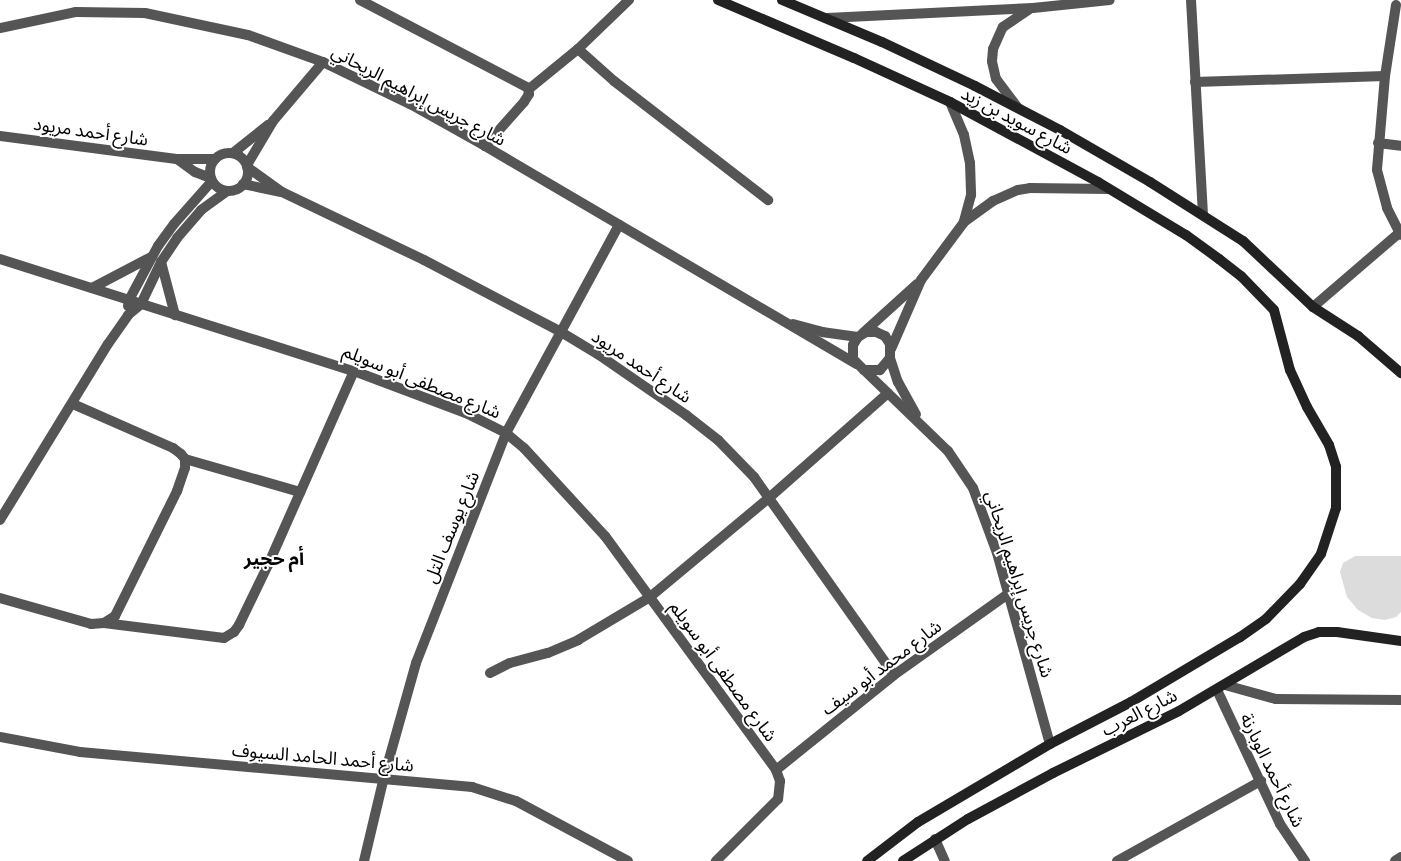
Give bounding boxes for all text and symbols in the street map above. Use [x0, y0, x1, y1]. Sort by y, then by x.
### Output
street label: شارع جريس إبراهيم الريحاني [328, 40, 510, 150]
street label: شارع سويد بن زيد [958, 82, 1076, 158]
street label: شارع أحمد مريود [32, 112, 150, 150]
street label: شارع أحمد مريود [588, 325, 696, 407]
street label: شارع مصطفى أبو سويلم [340, 339, 504, 423]
street label: شارع يوسف التل [419, 468, 483, 586]
street label: شارع جريس إبراهيم الريحاني [981, 488, 1059, 680]
district label: أم حجير [244, 547, 304, 569]
street label: شارع مصطفى أبو سويلم [666, 597, 782, 745]
street label: شارع محمد أبو سيف [817, 615, 945, 719]
street label: شارع العرب [1098, 684, 1180, 740]
street label: شارع أحمد الوبارنة [1236, 709, 1310, 831]
street label: شارع أحمد الحامد السيوف [231, 738, 415, 776]

